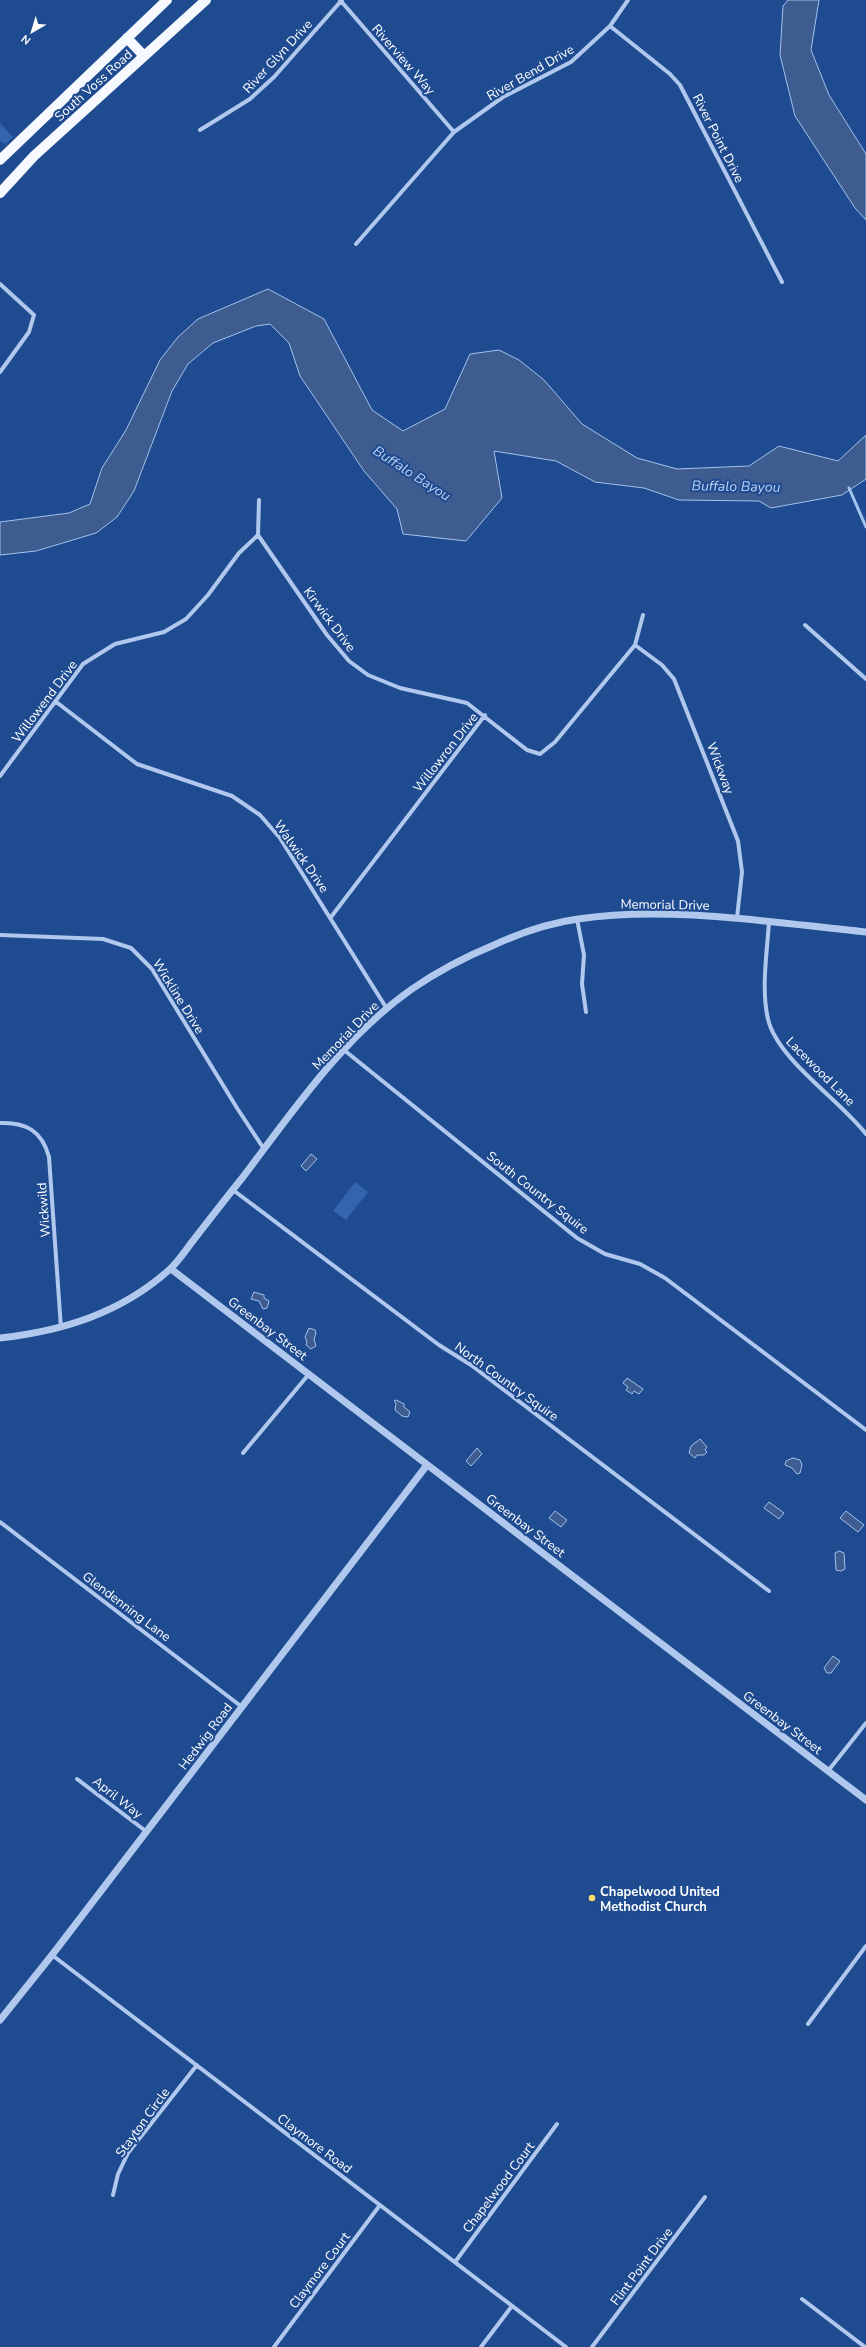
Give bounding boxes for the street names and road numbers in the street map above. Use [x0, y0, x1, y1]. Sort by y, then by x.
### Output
street label: River Glyn Drive [239, 16, 317, 97]
street label: Riverview Way [368, 20, 439, 99]
street label: River Bend Drive [484, 41, 578, 105]
street label: South Voss Road [51, 46, 137, 126]
street label: River Point Drive [688, 91, 748, 186]
street label: Kirwick Drive [299, 584, 360, 656]
street label: Willowend Drive [8, 657, 82, 747]
street label: Willowron Drive [409, 709, 483, 796]
street label: Wickway [702, 740, 738, 797]
street label: Walwick Drive [269, 817, 333, 897]
street label: Memorial Drive [620, 895, 710, 915]
street label: Wickline Drive [148, 956, 208, 1037]
street label: Memorial Drive [308, 997, 383, 1074]
street label: Lacewood Lane [782, 1033, 859, 1110]
street label: South Country Squire [483, 1147, 592, 1238]
street label: Wickwild [33, 1182, 55, 1238]
street label: Greenbay Street [224, 1293, 311, 1365]
street label: North Country Squire [451, 1338, 562, 1426]
street label: Greenbay Street [482, 1490, 569, 1562]
street label: Glendenning Lane [78, 1568, 174, 1646]
street label: Greenbay Street [739, 1687, 826, 1759]
street label: Hedwig Road [175, 1699, 237, 1774]
street label: April Way [89, 1773, 146, 1823]
street label: Stayton Circle [112, 2084, 174, 2161]
street label: Claymore Road [273, 2110, 356, 2178]
street label: Chapelwood Court [459, 2138, 539, 2237]
street label: Flint Point Drive [606, 2224, 677, 2309]
street label: Claymore Court [285, 2228, 355, 2313]

